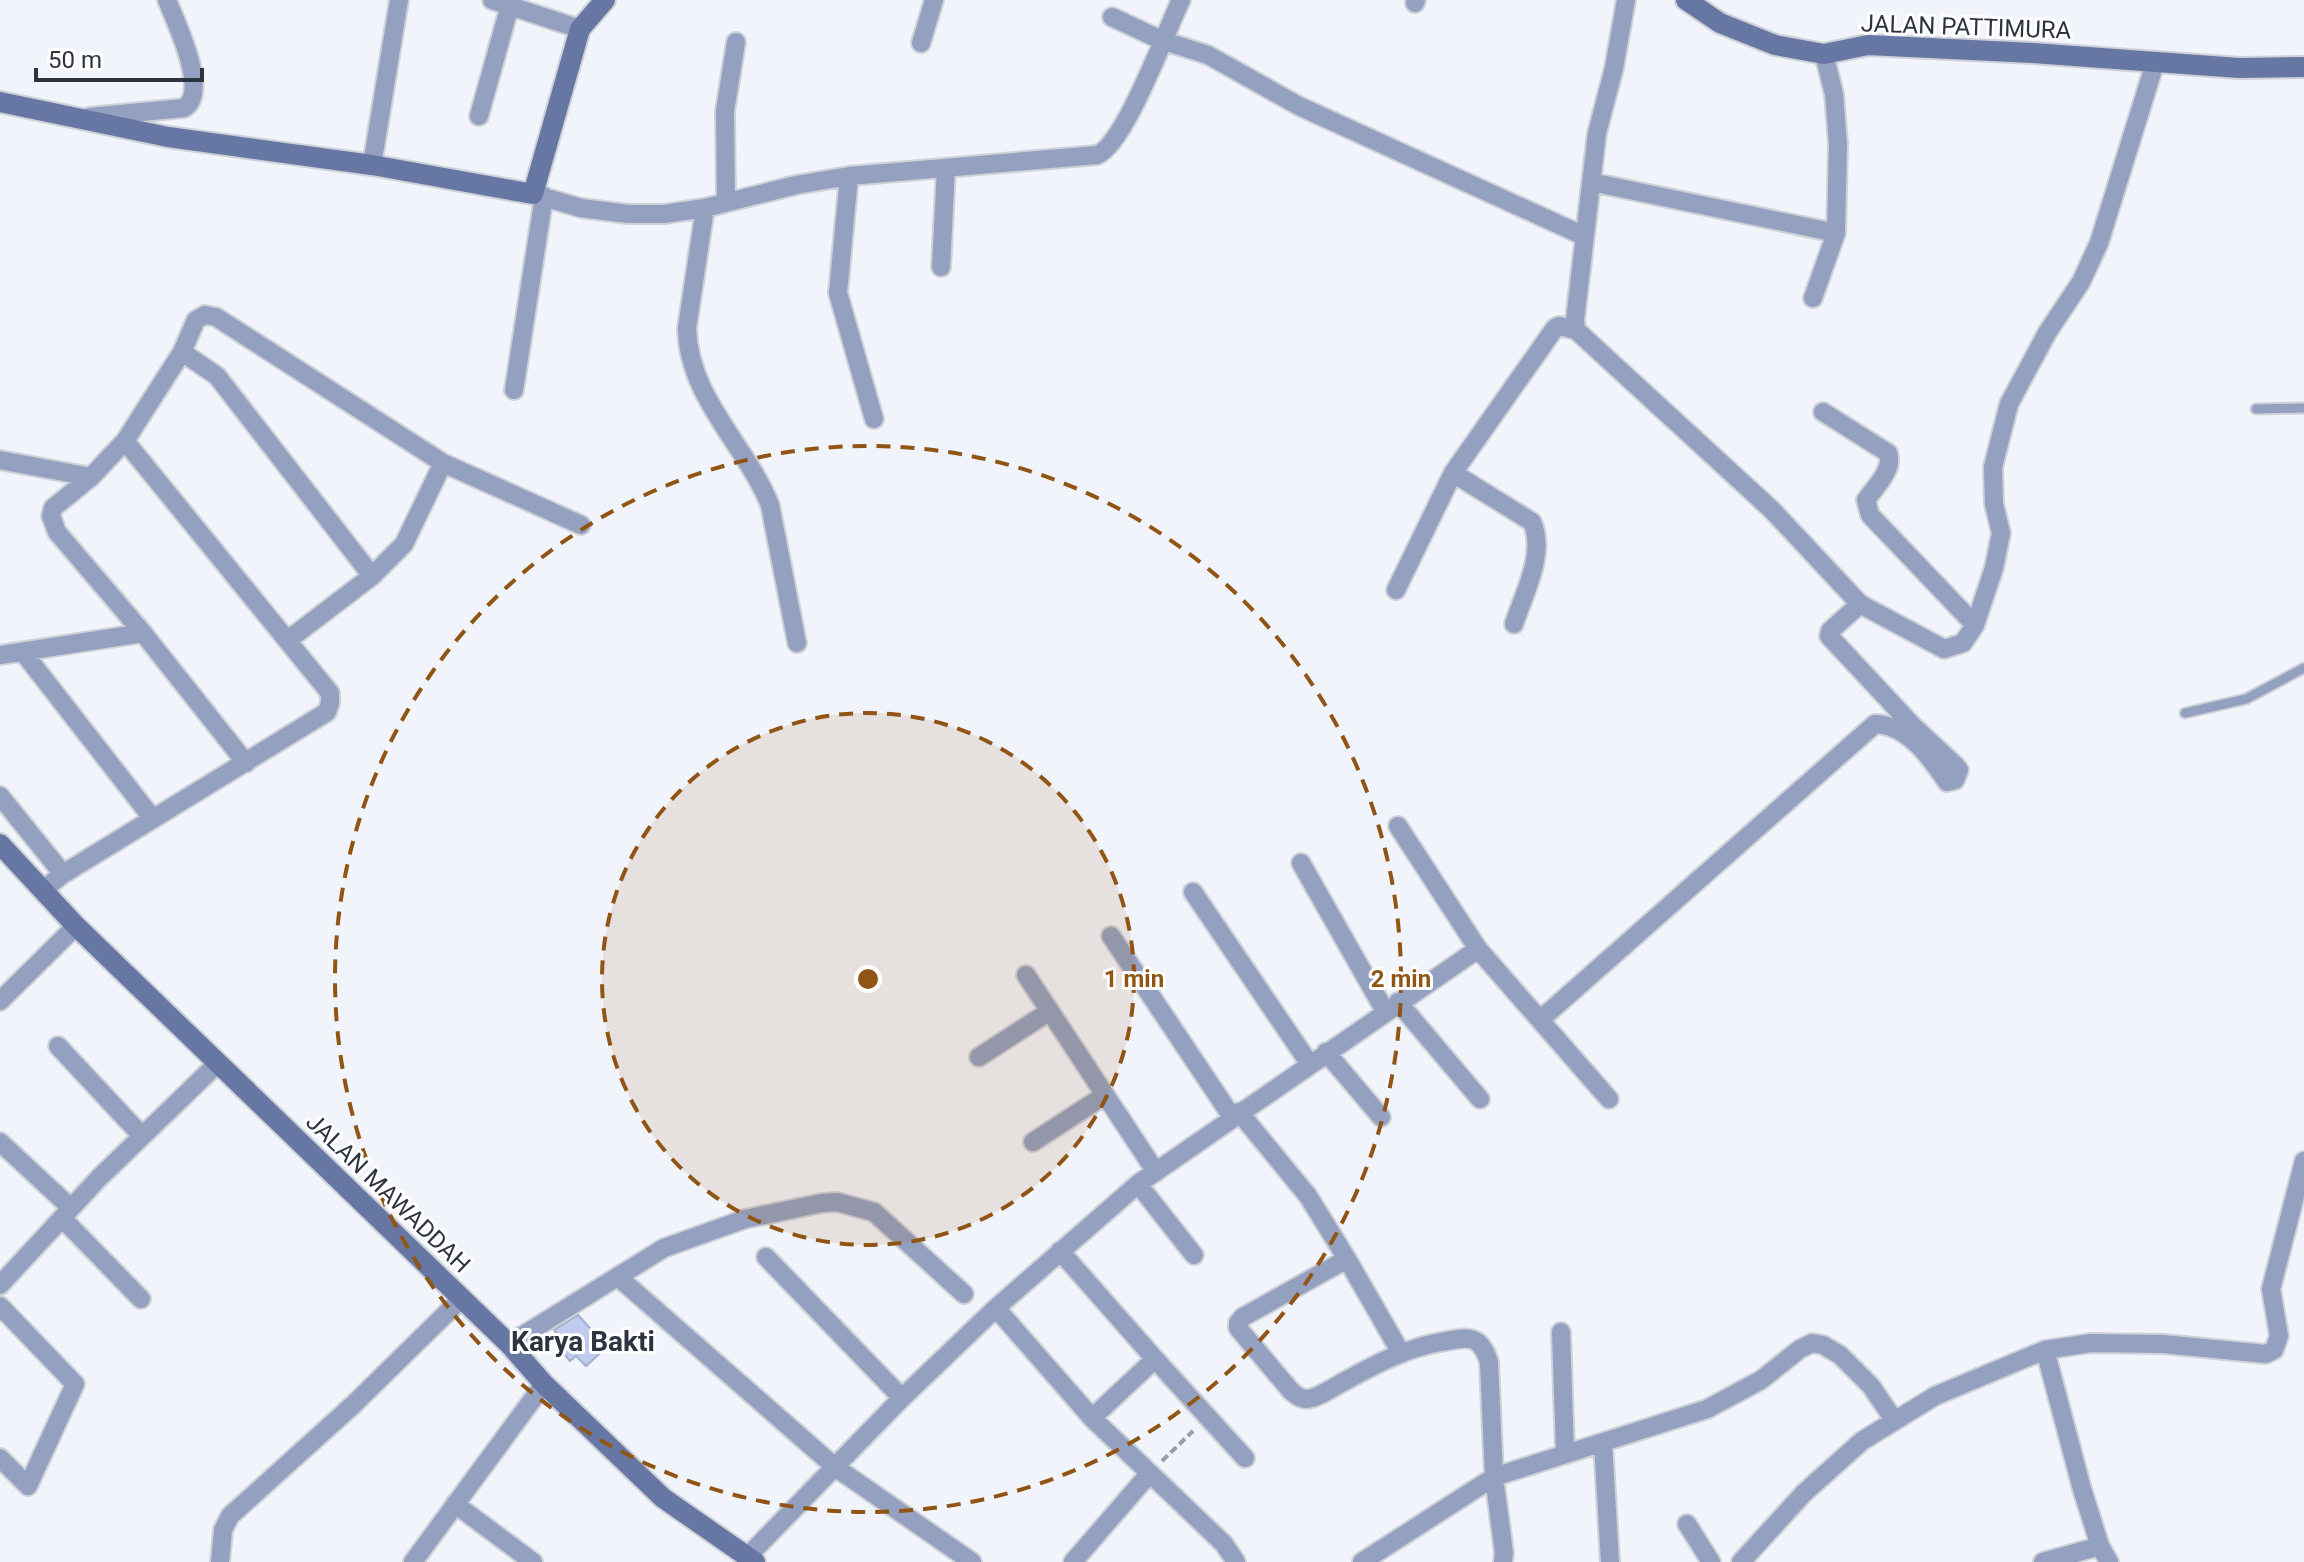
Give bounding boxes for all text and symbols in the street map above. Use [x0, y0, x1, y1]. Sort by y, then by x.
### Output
street label: JALAN PATTIMURA [1860, 9, 2072, 45]
scale bar [36, 32, 202, 82]
text: 50 m [48, 46, 102, 74]
centre of rings [854, 965, 882, 993]
text: 1 min [1104, 965, 1164, 993]
text: 2 min [1371, 965, 1431, 993]
street label: JALAN MAWADDAH [300, 1108, 476, 1278]
district label: Karya Bakti [511, 1325, 655, 1358]

